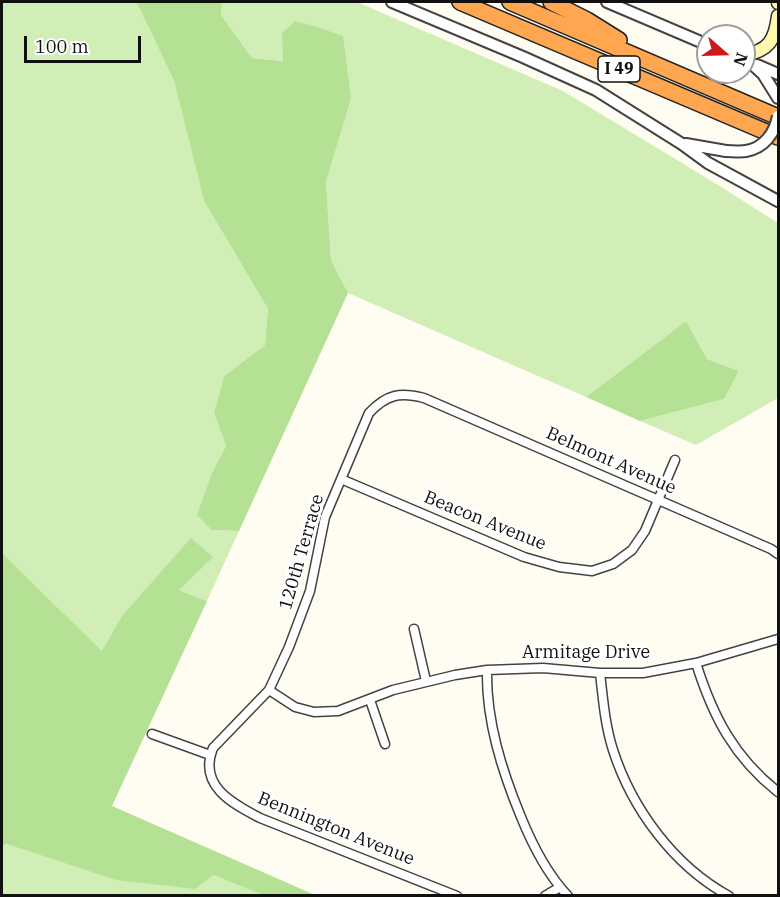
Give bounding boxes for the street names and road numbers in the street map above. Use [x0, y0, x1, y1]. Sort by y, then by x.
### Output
road number: I 49 [598, 56, 640, 82]
street label: Belmont Avenue [543, 423, 679, 499]
street label: Beacon Avenue [421, 487, 549, 555]
street label: 120th Terrace [275, 492, 329, 612]
street label: Armitage Drive [522, 642, 650, 664]
street label: Bennington Avenue [254, 788, 418, 870]

